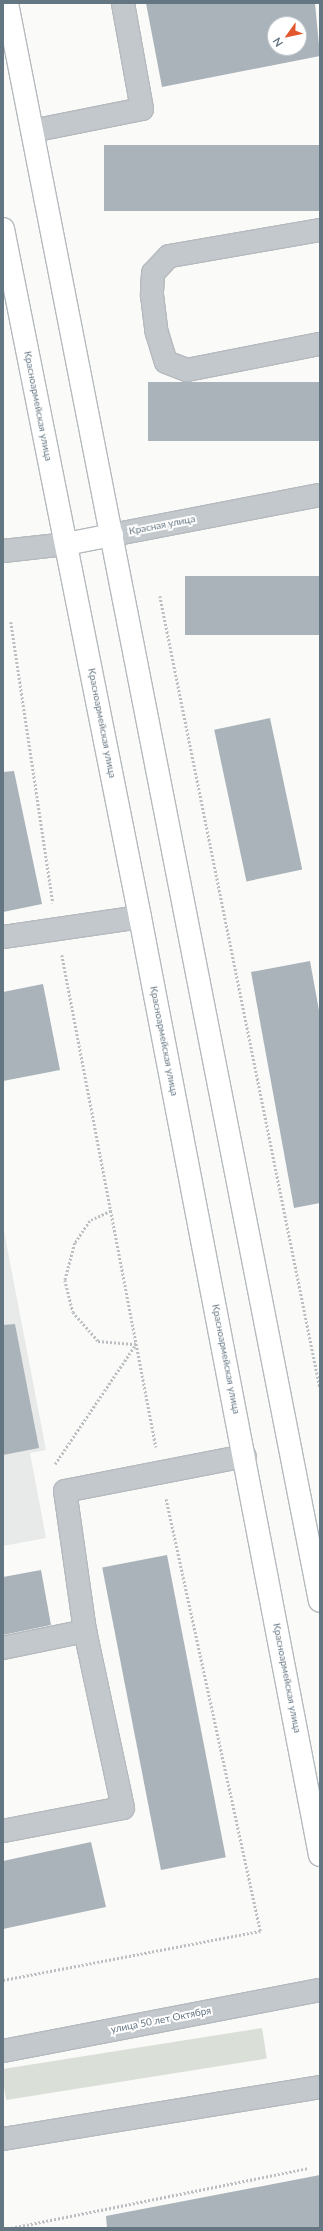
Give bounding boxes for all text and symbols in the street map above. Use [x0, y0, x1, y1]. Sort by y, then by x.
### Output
north arrow [267, 16, 307, 56]
text: N [270, 35, 285, 49]
street label: Красноармейская улица [21, 350, 55, 462]
street label: Красная улица [128, 513, 196, 537]
street label: Красноармейская улица [85, 667, 119, 779]
street label: Красноармейская улица [147, 985, 181, 1097]
street label: Красноармейская улица [209, 1303, 243, 1415]
street label: Красноармейская улица [270, 1622, 304, 1734]
street label: улица 50 лет Октября [110, 2004, 212, 2036]

